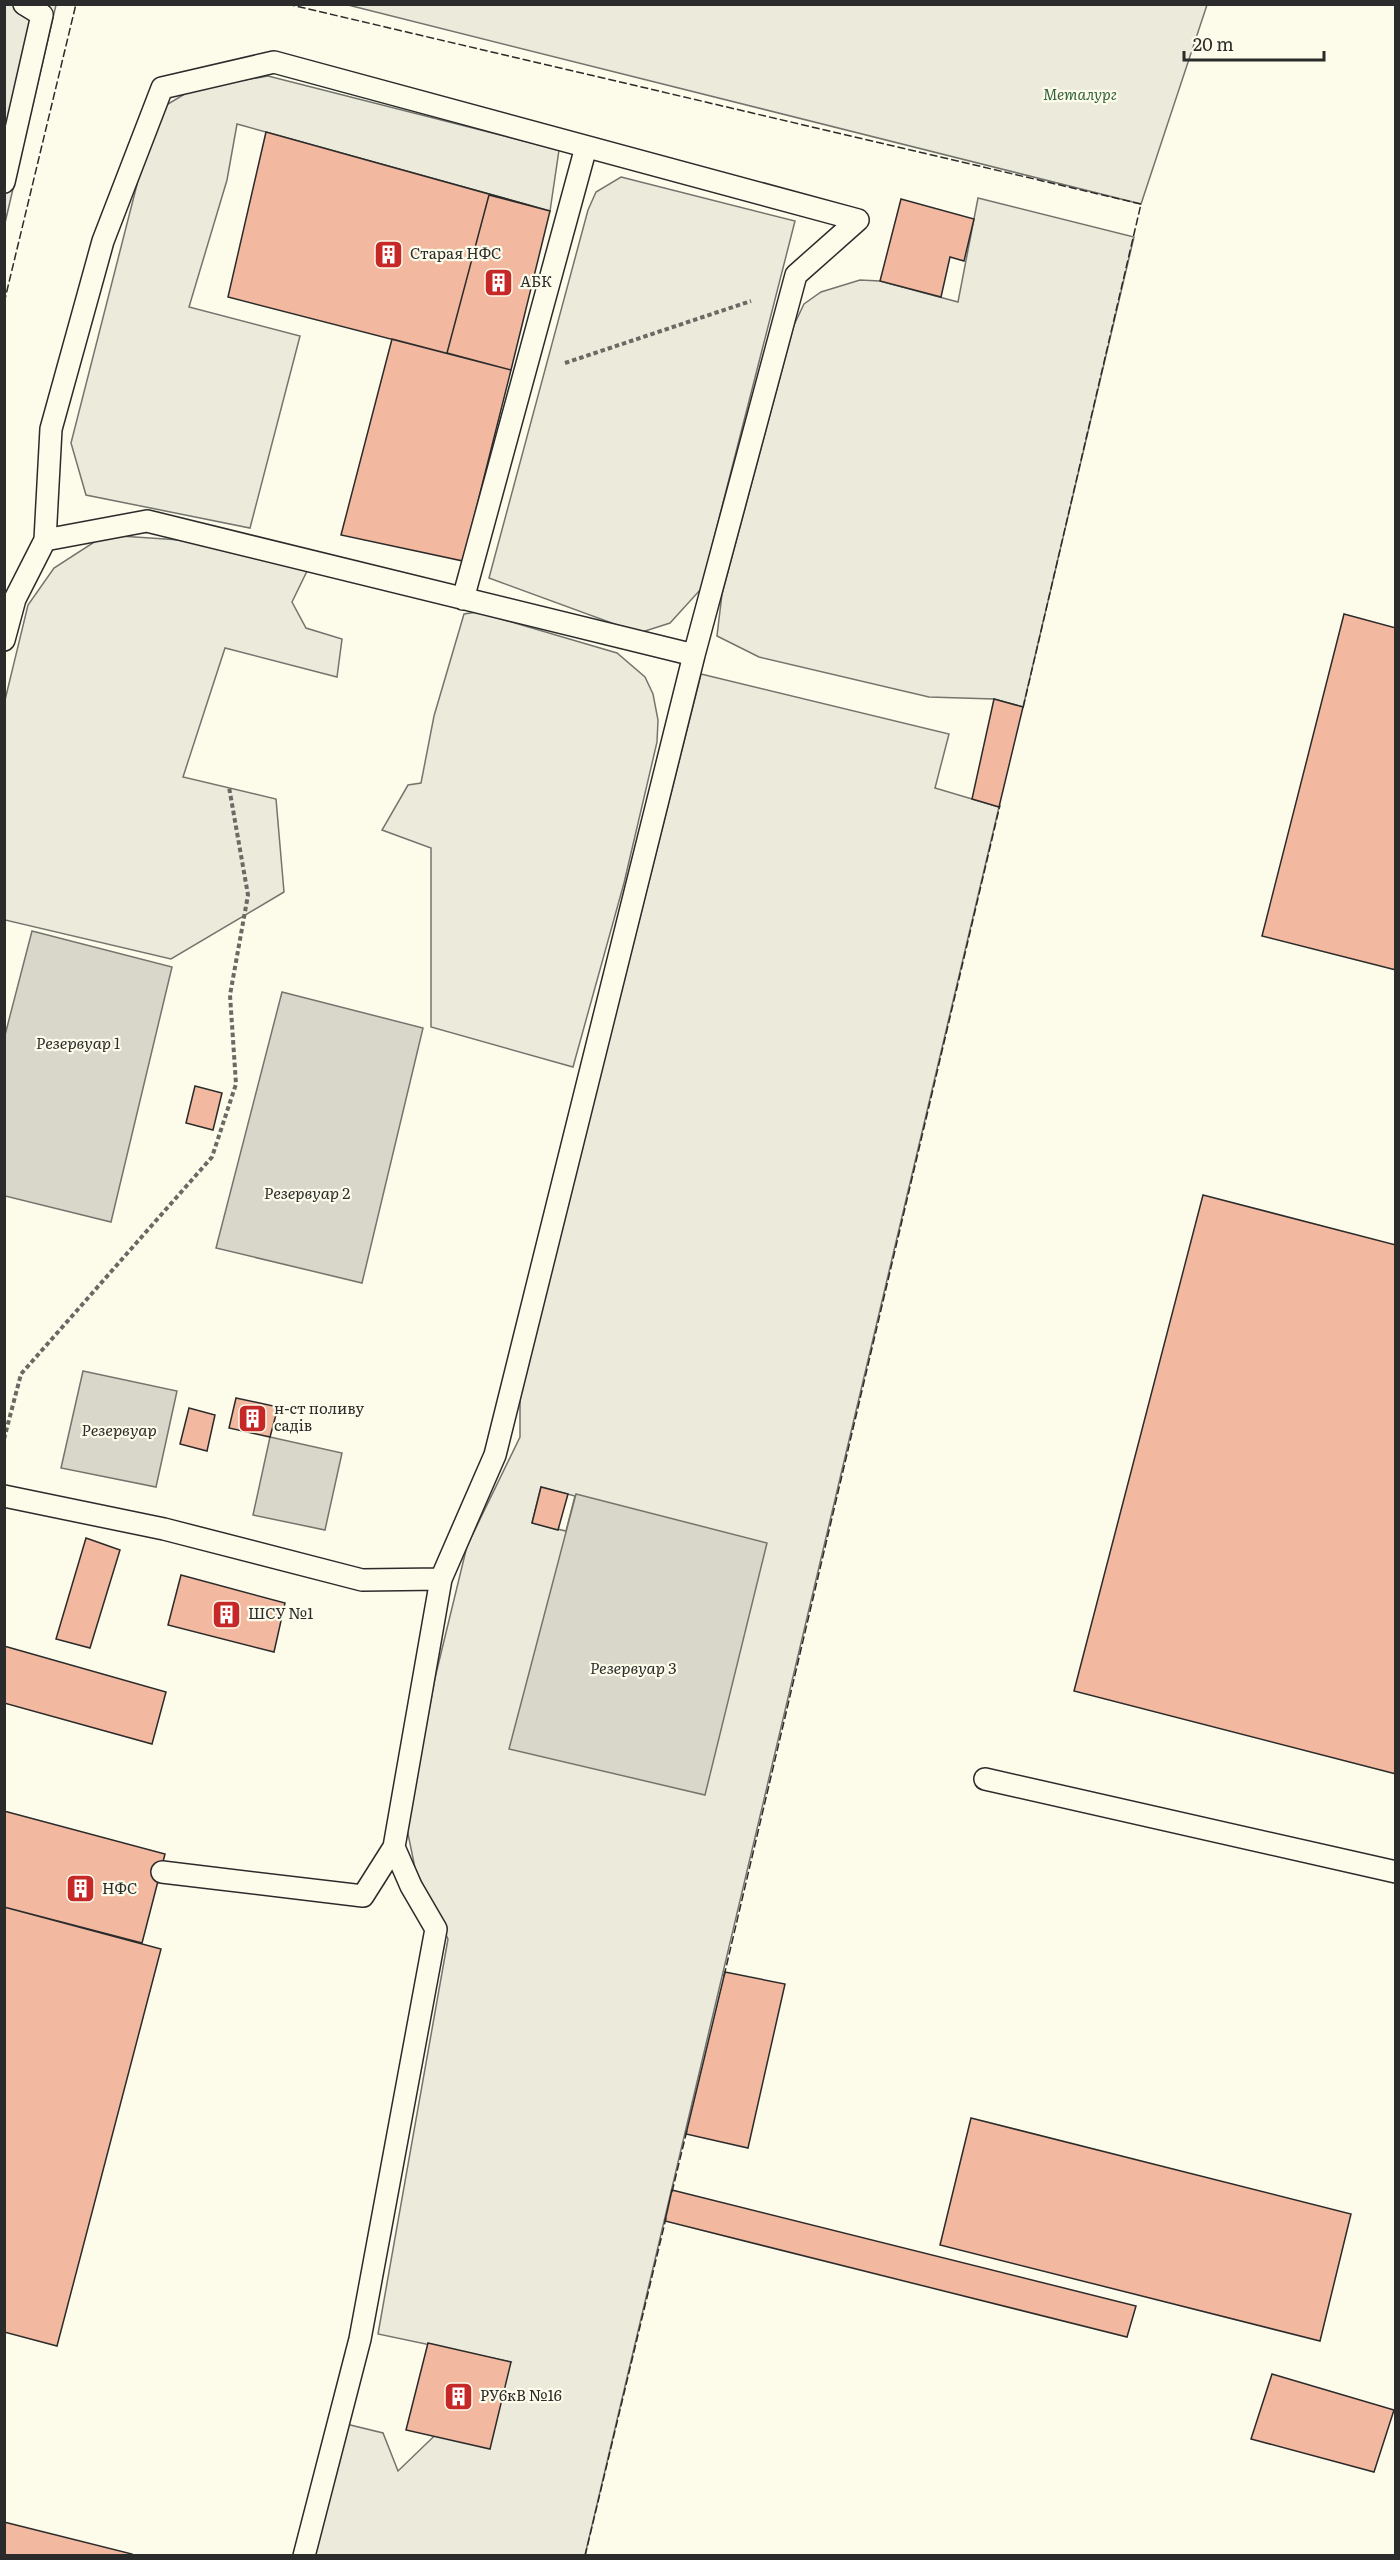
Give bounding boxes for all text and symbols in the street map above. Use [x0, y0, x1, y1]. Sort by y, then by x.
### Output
scale bar [1184, 24, 1324, 62]
text: 20 m [1193, 30, 1234, 57]
park label: Металург [1043, 82, 1117, 105]
building icon: Старая НФС [373, 238, 405, 270]
place label: Старая НФС [410, 241, 502, 264]
building icon: АБК [483, 266, 515, 298]
place label: АБК [520, 269, 552, 292]
water label: Резервуар 1 [36, 1030, 120, 1054]
water label: Резервуар 2 [264, 1180, 350, 1204]
place label: н-ст поливу садів [274, 1396, 364, 1436]
building icon: н-ст поливу садів [237, 1402, 269, 1434]
water label: Резервуар [81, 1417, 157, 1441]
building icon: ШСУ №1 [211, 1598, 243, 1630]
place label: ШСУ №1 [248, 1601, 313, 1624]
water label: Резервуар 3 [590, 1655, 676, 1679]
building icon: НФС [65, 1873, 97, 1905]
place label: НФС [102, 1876, 137, 1899]
building icon: РУ6кВ №16 [443, 2380, 475, 2412]
place label: РУ6кВ №16 [480, 2383, 562, 2406]

